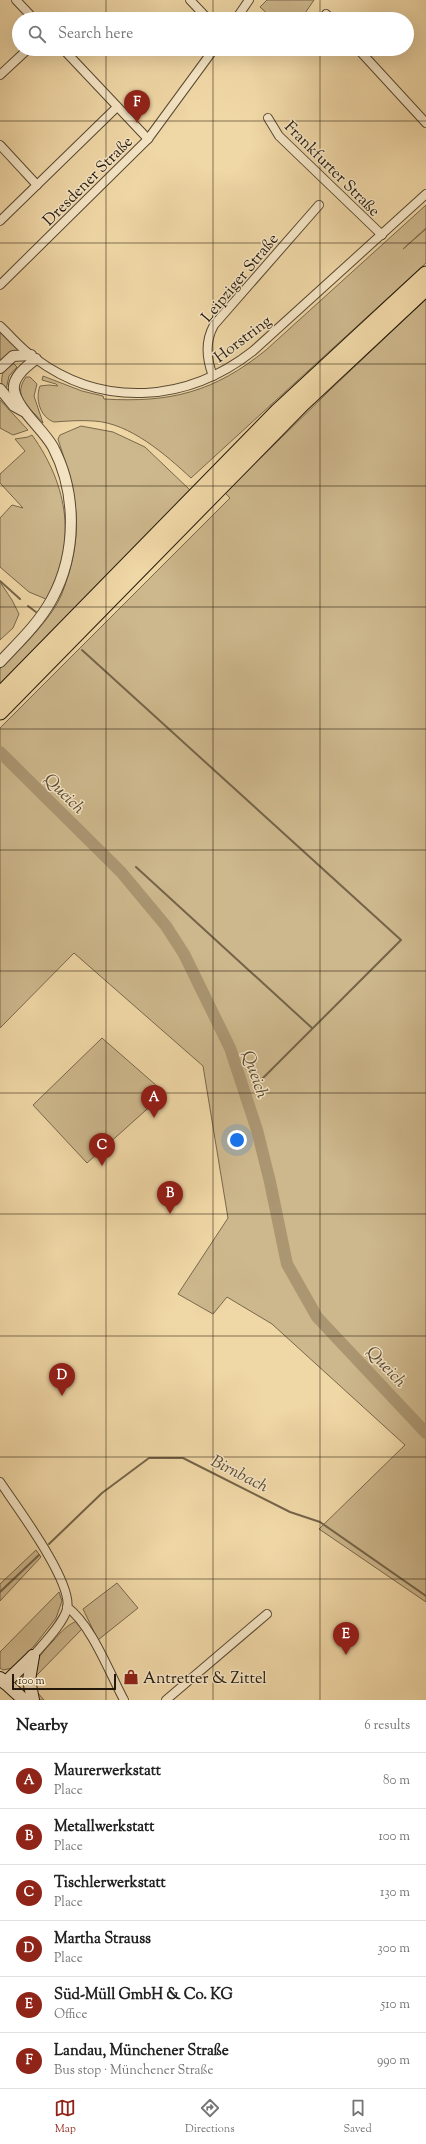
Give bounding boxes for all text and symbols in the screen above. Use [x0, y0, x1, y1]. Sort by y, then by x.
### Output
search box [12, 12, 414, 56]
icon: search [26, 23, 48, 45]
text: Search here [58, 24, 133, 45]
pin: F [124, 90, 150, 123]
street label: Frankfurter Straße [278, 117, 384, 223]
street label: Dresdener Straße [38, 131, 139, 232]
street label: Leipziger Straße [197, 229, 285, 328]
street label: Horstring [210, 311, 277, 369]
water label: Queich [38, 769, 90, 821]
water label: Queich [235, 1048, 274, 1102]
pin: A [141, 1085, 167, 1118]
your location [227, 1130, 247, 1150]
pin: C [89, 1133, 115, 1166]
pin: B [157, 1181, 183, 1214]
water label: Queich [360, 1341, 411, 1394]
pin: D [49, 1363, 75, 1396]
water label: Birnbach [206, 1450, 273, 1500]
pin: E [333, 1622, 359, 1655]
shop icon: Antretter & Zittel [122, 1668, 140, 1686]
place label: Antretter & Zittel [143, 1668, 267, 1691]
scale bar [12, 1672, 116, 1691]
text: 100 m [18, 1673, 45, 1689]
text: Nearby [16, 1714, 68, 1738]
text: 6 results [364, 1717, 410, 1735]
text: Maurerwerkstatt [54, 1761, 161, 1782]
text: A [24, 1772, 34, 1790]
text: 80 m [383, 1772, 410, 1790]
text: Place [54, 1782, 83, 1800]
text: Metallwerkstatt [54, 1817, 154, 1838]
text: B [25, 1828, 33, 1846]
text: 100 m [378, 1828, 410, 1846]
text: Place [54, 1838, 83, 1856]
text: Tischlerwerkstatt [54, 1873, 166, 1894]
text: C [24, 1884, 34, 1902]
text: 130 m [380, 1884, 410, 1902]
text: Place [54, 1894, 83, 1912]
text: Martha Strauss [54, 1929, 151, 1950]
text: D [24, 1940, 34, 1958]
text: 300 m [378, 1940, 410, 1958]
text: Place [54, 1950, 83, 1968]
text: Süd-Müll GmbH & Co. KG [54, 1985, 233, 2006]
text: E [25, 1996, 33, 2014]
text: 510 m [381, 1996, 410, 2014]
text: Office [54, 2006, 87, 2024]
text: Landau, Münchener Straße [54, 2041, 229, 2062]
text: F [25, 2052, 33, 2070]
text: 990 m [377, 2052, 410, 2070]
text: Bus stop · Münchener Straße [54, 2062, 214, 2080]
tab: Map [54, 2097, 76, 2137]
tab: Directions [185, 2097, 235, 2137]
tab: Saved [343, 2097, 372, 2137]

